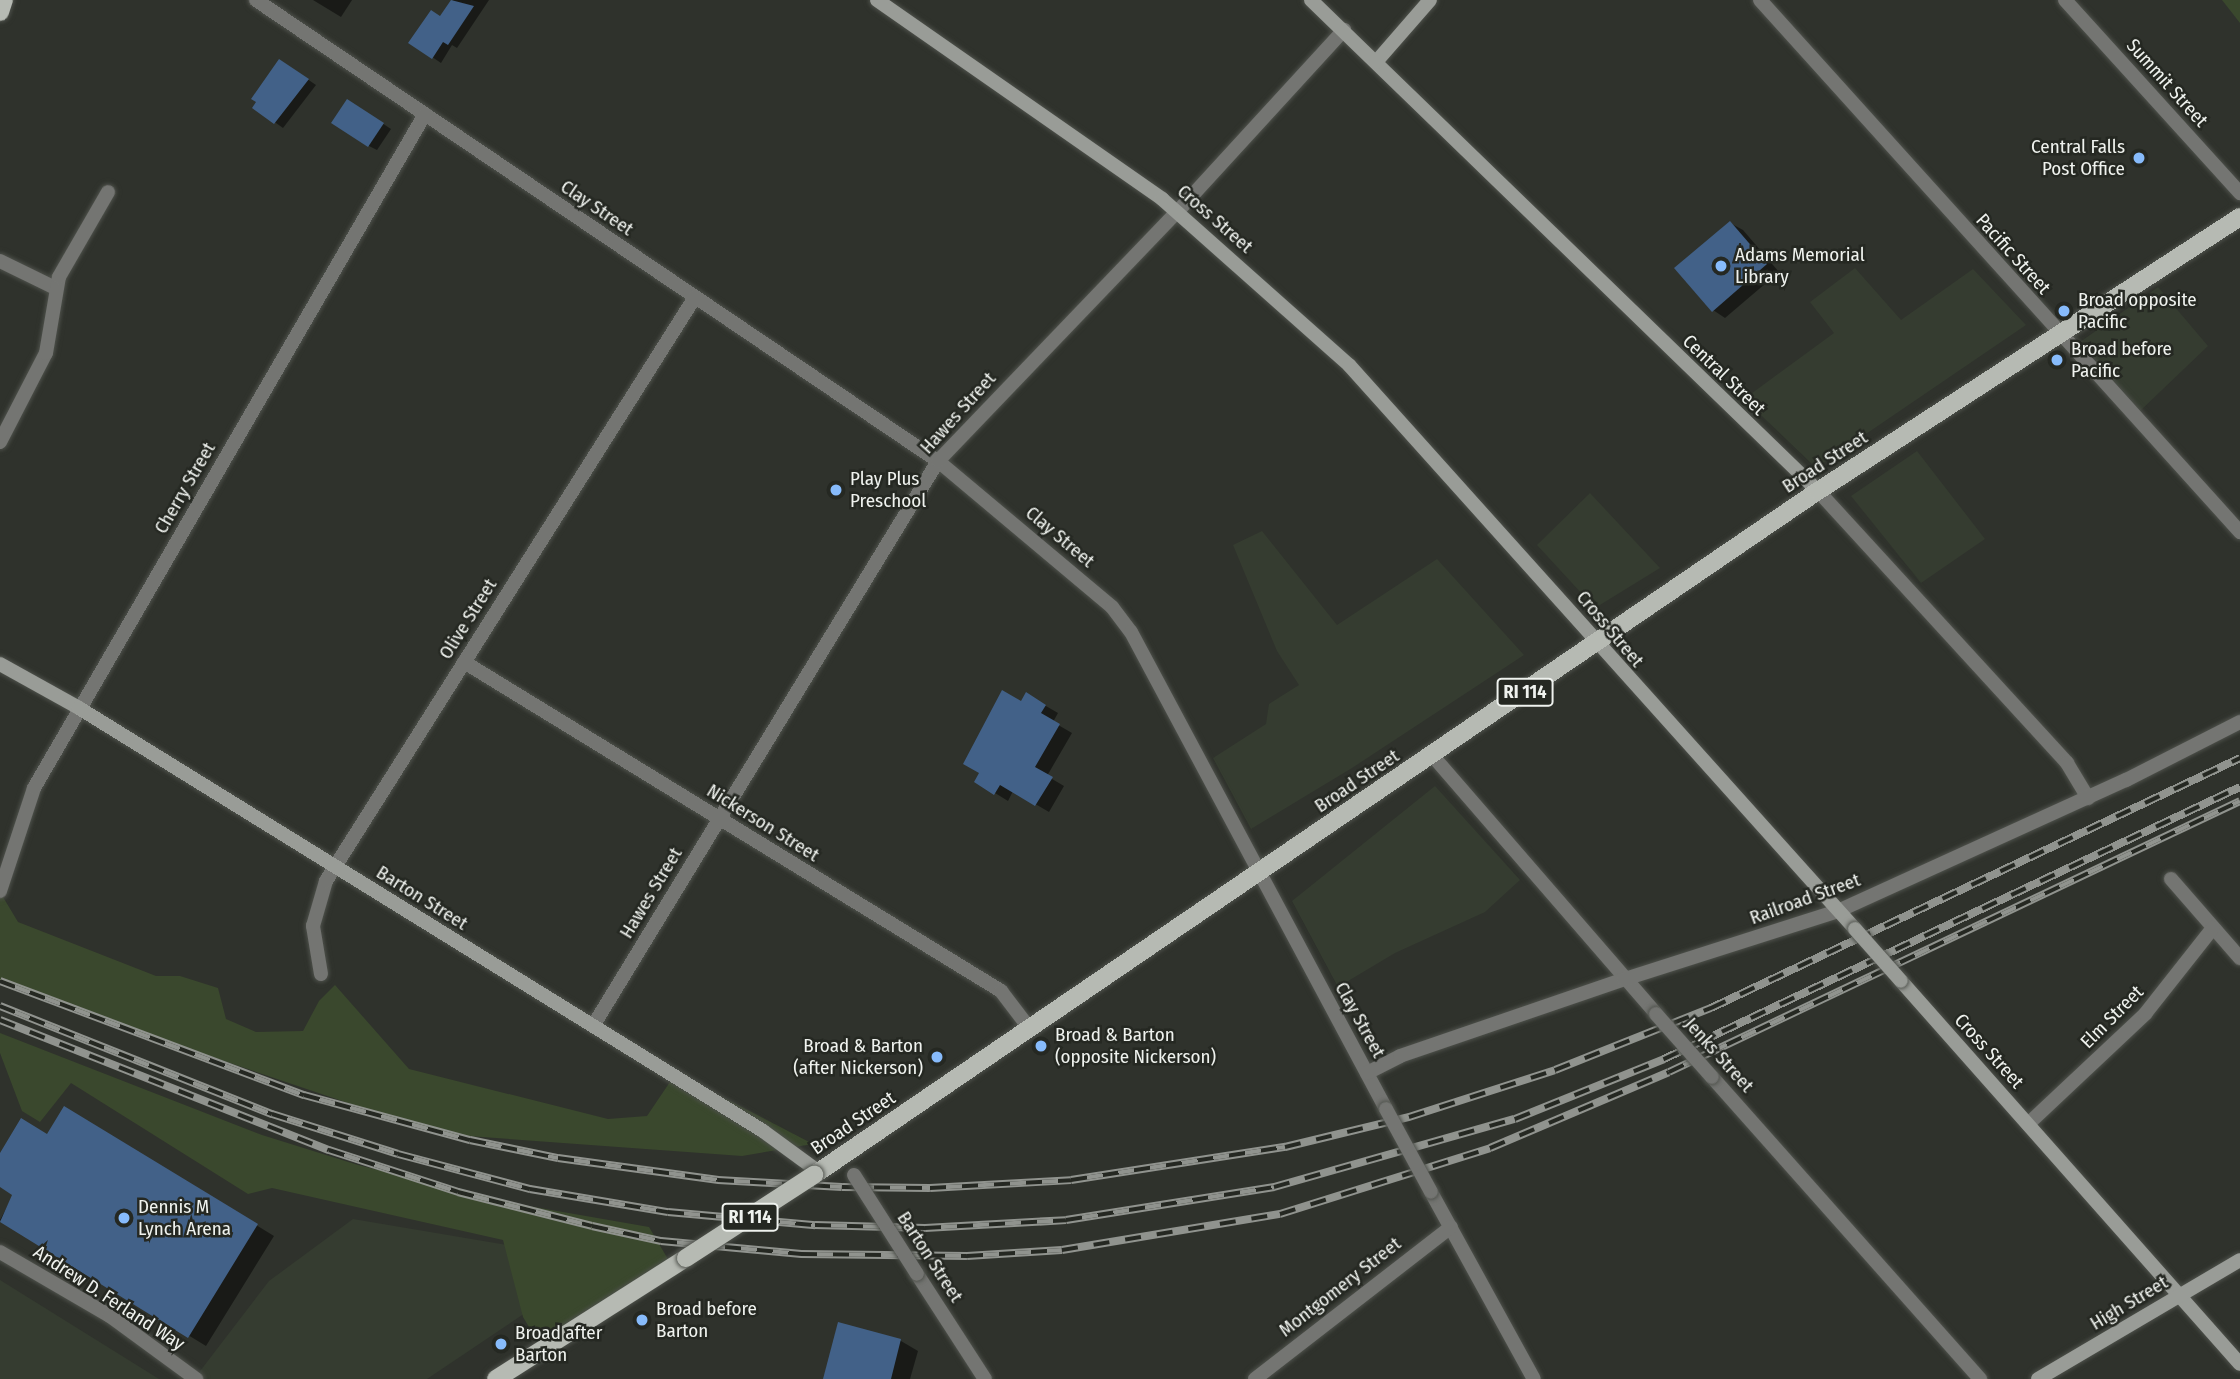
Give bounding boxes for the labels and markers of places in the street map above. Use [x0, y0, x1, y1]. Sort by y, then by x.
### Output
place label: Central Falls Post Office [2031, 136, 2125, 180]
marker: Central Falls Post Office [2131, 150, 2147, 166]
place label: Adams Memorial Library [1735, 244, 1865, 288]
marker: Adams Memorial Library [1713, 258, 1729, 274]
place label: Broad opposite Pacific [2078, 289, 2197, 333]
marker: Broad opposite Pacific [2056, 303, 2072, 319]
place label: Broad before Pacific [2071, 338, 2172, 382]
marker: Broad before Pacific [2049, 352, 2065, 368]
place label: Play Plus Preschool [850, 468, 926, 512]
marker: Play Plus Preschool [828, 482, 844, 498]
place label: Broad & Barton (opposite Nickerson) [1055, 1024, 1216, 1068]
place label: Broad & Barton (after Nickerson) [793, 1035, 923, 1079]
marker: Broad & Barton (opposite Nickerson) [1033, 1038, 1049, 1054]
marker: Broad & Barton (after Nickerson) [929, 1049, 945, 1065]
place label: Dennis M Lynch Arena [138, 1196, 231, 1240]
marker: Dennis M Lynch Arena [116, 1210, 132, 1226]
place label: Broad before Barton [656, 1298, 757, 1342]
marker: Broad before Barton [634, 1312, 650, 1328]
place label: Broad after Barton [515, 1322, 602, 1366]
marker: Broad after Barton [493, 1336, 509, 1352]

